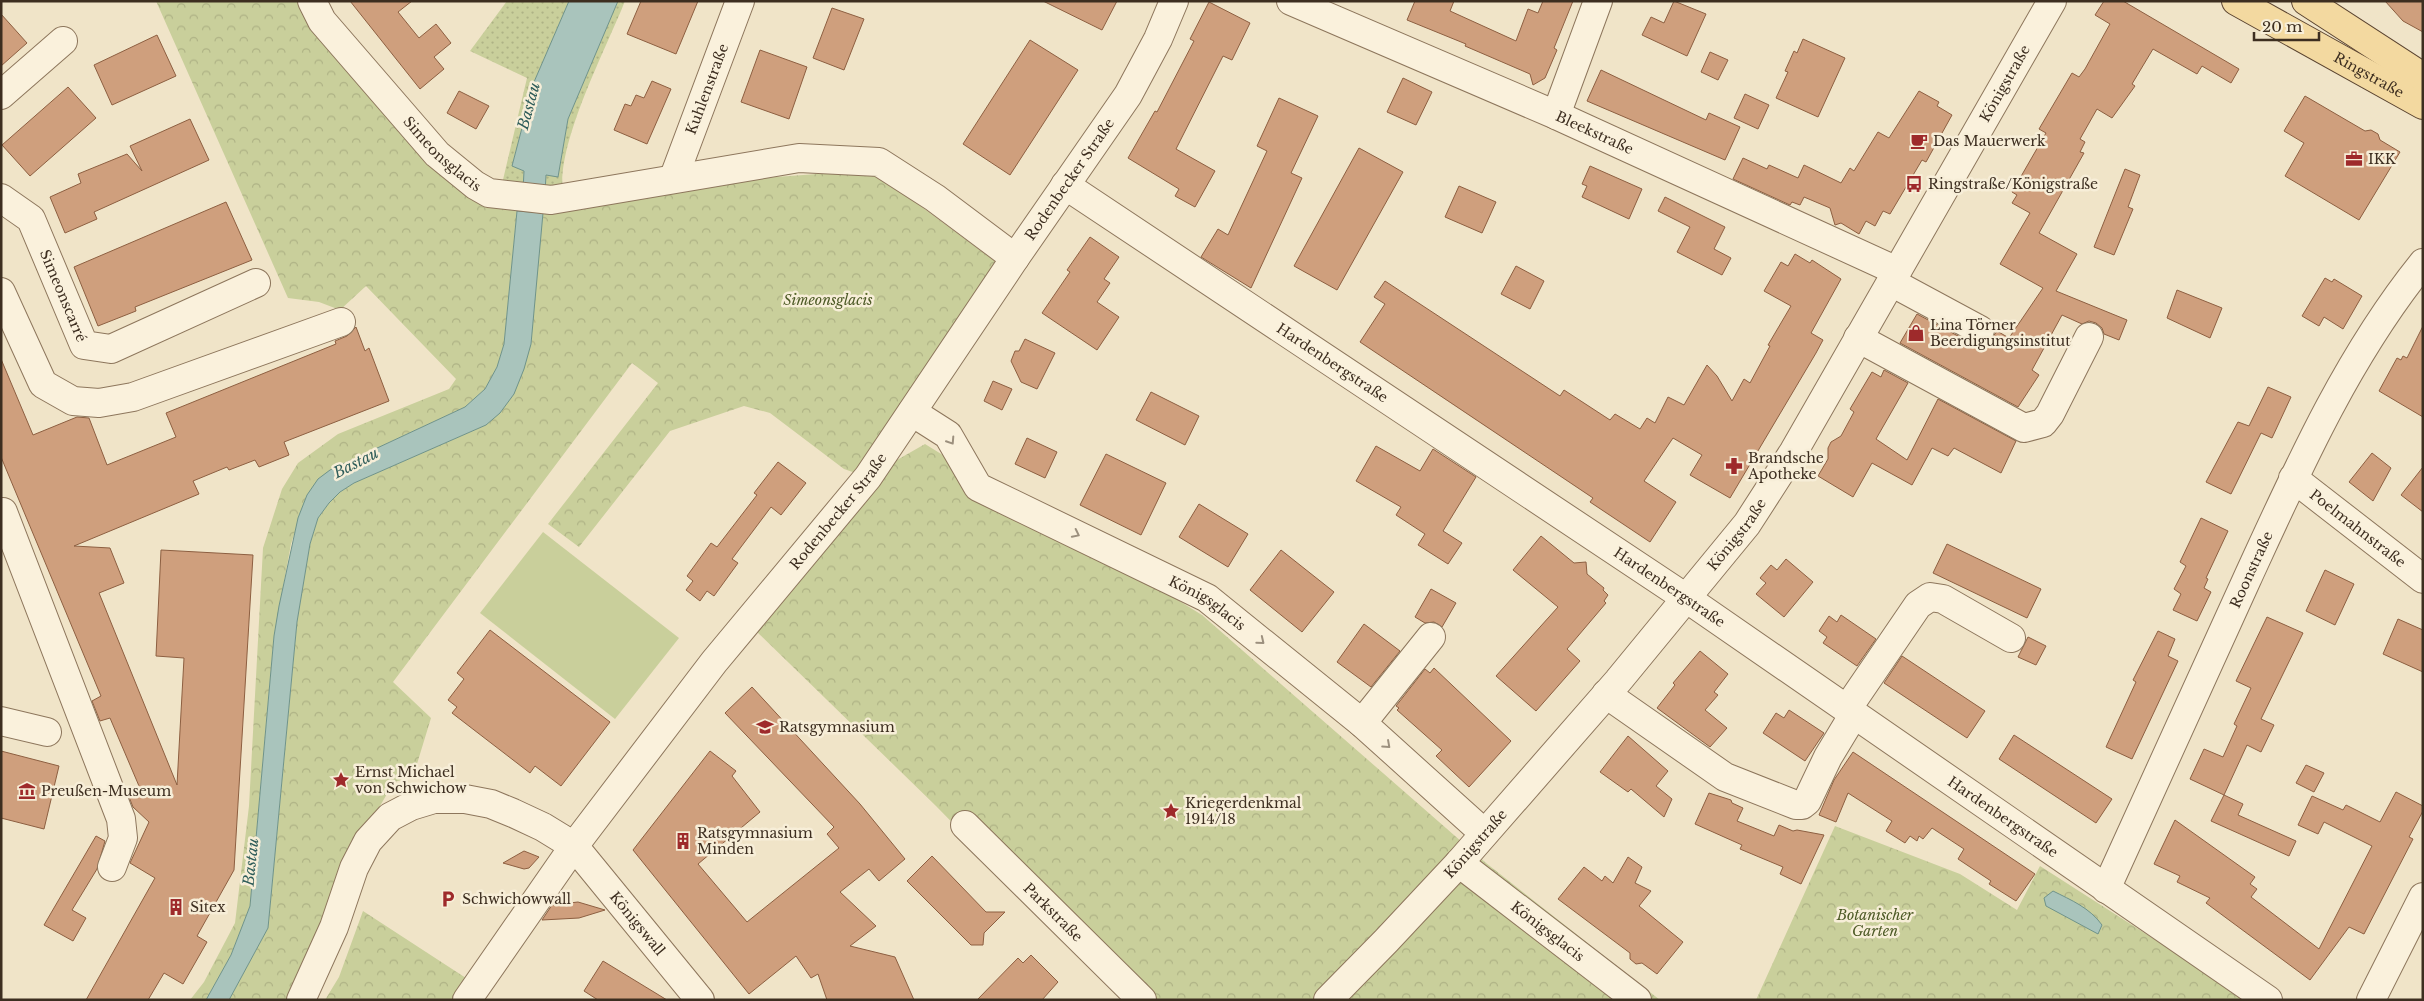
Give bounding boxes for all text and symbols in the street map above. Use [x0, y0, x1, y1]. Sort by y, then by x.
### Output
scale bar [2254, 10, 2319, 42]
text: 20 m [2262, 17, 2302, 36]
street label: Kuhlenstraße [682, 41, 732, 137]
street label: Königstraße [1976, 42, 2034, 125]
street label: Ringstraße [2331, 48, 2407, 102]
water label: Bastau [513, 80, 544, 133]
street label: Bleekstraße [1553, 107, 1636, 158]
street label: Simeonsglacis [400, 113, 484, 196]
street label: Rodenbecker Straße [1021, 115, 1118, 244]
cafe icon: Das Mauerwerk [1909, 131, 1929, 151]
place label: Das Mauerwerk [1933, 132, 2046, 150]
office icon: IKK [2344, 149, 2364, 169]
place label: IKK [2368, 150, 2397, 168]
bus stop icon: Ringstraße/Königstraße [1904, 174, 1924, 194]
place label: Ringstraße/Königstraße [1928, 175, 2098, 193]
street label: Simeonscarré [36, 247, 91, 345]
park label: Simeonsglacis [783, 291, 873, 309]
place label: Lina Törner Beerdigungsinstitut [1930, 316, 2071, 350]
street label: Hardenbergstraße [1273, 319, 1392, 406]
shop icon: Lina Törner Beerdigungsinstitut [1906, 323, 1926, 343]
one-way arrow [944, 436, 954, 445]
water label: Bastau [329, 443, 382, 482]
place label: Brandsche Apotheke [1747, 449, 1824, 483]
street label: Rodenbecker Straße [786, 450, 890, 573]
pharmacy icon: Brandsche Apotheke [1724, 456, 1744, 476]
street label: Poelmahnstraße [2306, 485, 2409, 571]
street label: Königstraße [1704, 495, 1770, 574]
one-way arrow [1071, 528, 1080, 538]
street label: Roonstraße [2226, 528, 2277, 611]
street label: Hardenbergstraße [1610, 543, 1728, 631]
street label: Königsglacis [1166, 572, 1249, 634]
one-way arrow [1255, 636, 1264, 644]
school or university icon: Ratsgymnasium [755, 717, 775, 737]
place label: Ratsgymnasium [779, 718, 895, 736]
one-way arrow [1381, 739, 1390, 748]
place label: Ernst Michael von Schwichow [355, 763, 467, 797]
place icon: Ernst Michael von Schwichow [331, 770, 351, 790]
street label: Hardenbergstraße [1944, 772, 2062, 861]
museum icon: Preußen-Museum [17, 781, 37, 801]
place label: Preußen-Museum [41, 782, 171, 800]
place label: Kriegerdenkmal 1914/18 [1185, 794, 1302, 828]
place icon: Kriegerdenkmal 1914/18 [1161, 801, 1181, 821]
street label: Königstraße [1440, 805, 1511, 882]
place label: Ratsgymnasium Minden [697, 824, 813, 858]
building icon: Ratsgymnasium Minden [673, 831, 693, 851]
water label: Bastau [238, 837, 262, 888]
street label: Parkstraße [1020, 879, 1087, 945]
street label: Königswall [606, 888, 669, 960]
parking icon: Schwichowwall [438, 889, 458, 909]
place label: Schwichowwall [462, 890, 572, 908]
building icon: Sitex [166, 897, 186, 917]
street label: Königsglacis [1507, 897, 1588, 965]
place label: Sitex [190, 898, 226, 916]
park label: Botanischer Garten [1836, 906, 1914, 940]

